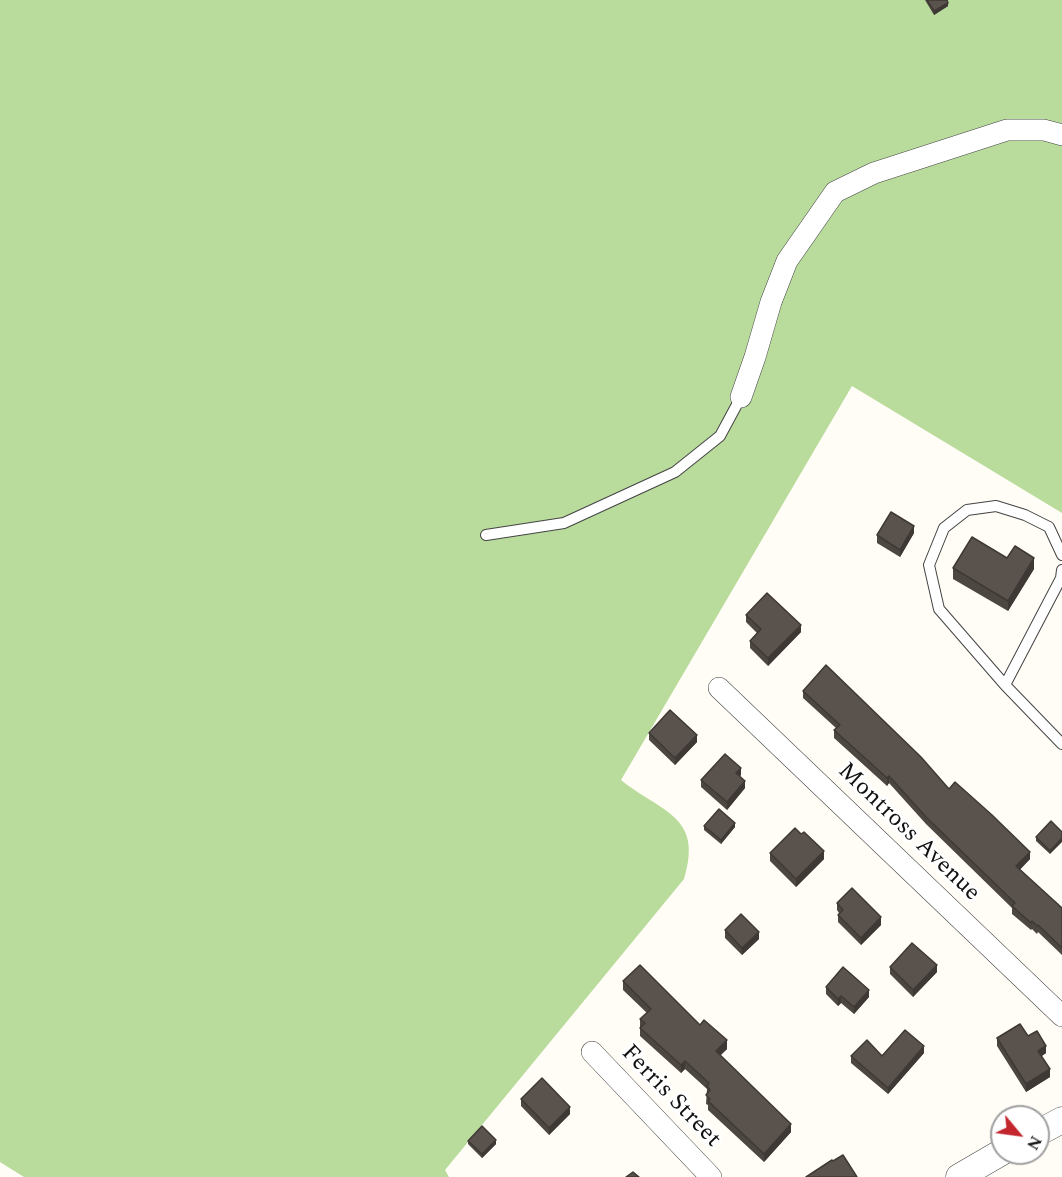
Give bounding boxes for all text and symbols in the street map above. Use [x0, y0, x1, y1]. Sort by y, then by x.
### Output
street label: Montross Avenue [831, 758, 985, 908]
street label: Ferris Street [614, 1040, 726, 1154]
north arrow [990, 1105, 1050, 1165]
text: N [1020, 1131, 1048, 1154]

